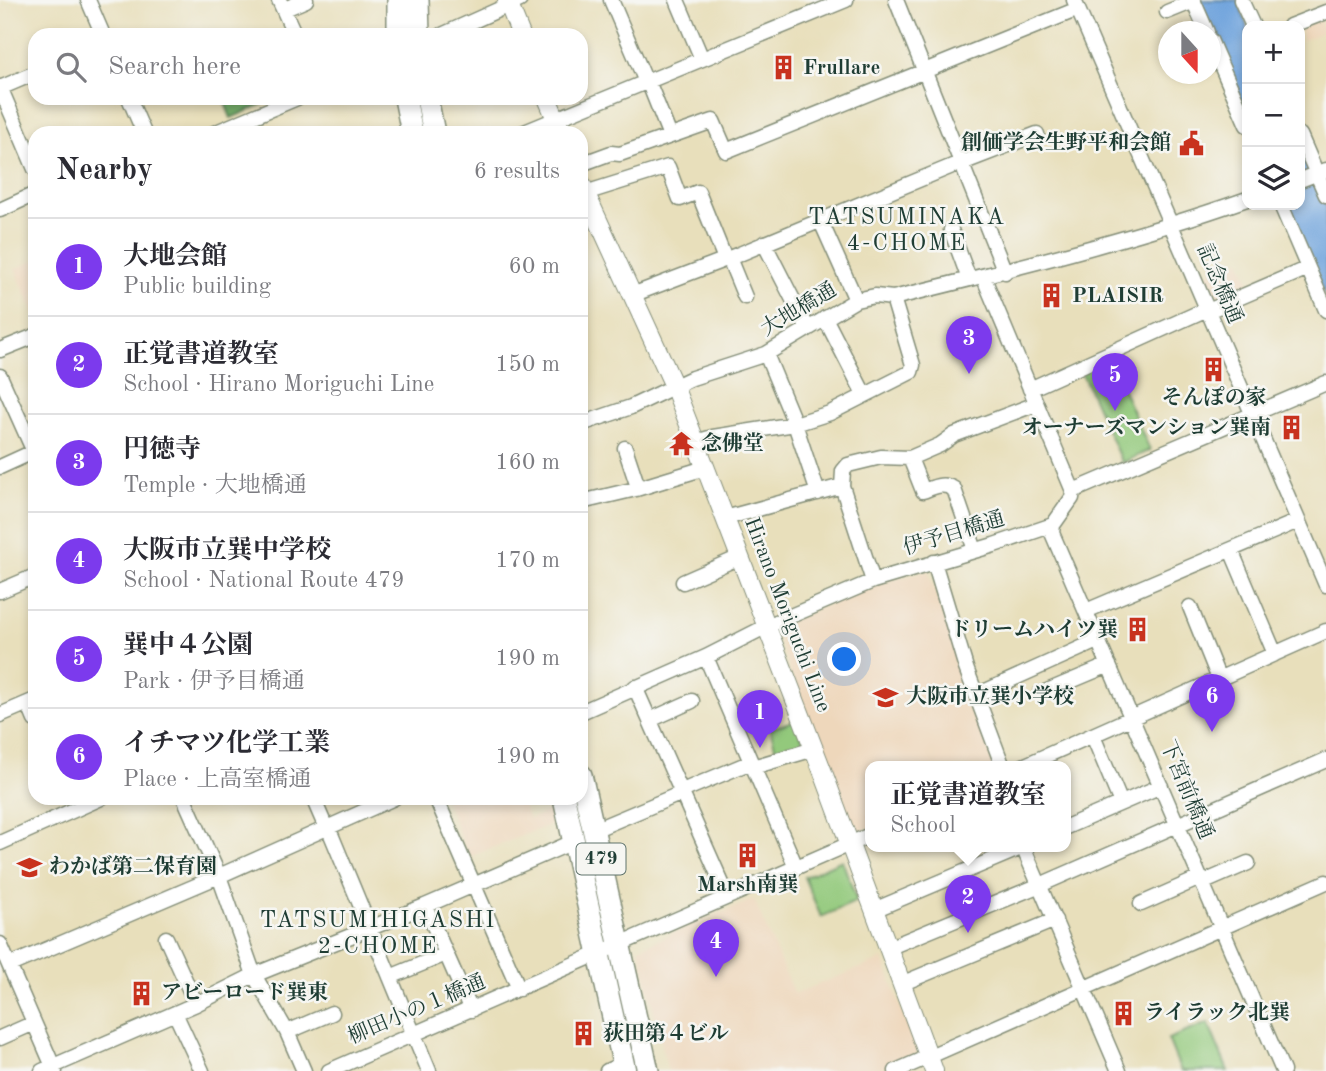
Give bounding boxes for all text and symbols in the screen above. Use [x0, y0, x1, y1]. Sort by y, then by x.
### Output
north arrow [1158, 21, 1221, 84]
map controls [1242, 21, 1305, 210]
button: + [1242, 21, 1305, 84]
search box [28, 28, 588, 105]
icon: search [52, 48, 90, 86]
text: Search here [108, 54, 241, 80]
building icon: Frullare [769, 54, 797, 82]
place label: Frullare [803, 58, 880, 79]
button: − [1242, 84, 1305, 147]
public building icon: 創価学会生野平和会館 [1177, 129, 1205, 157]
place label: 創価学会生野平和会館 [961, 130, 1171, 154]
button: layers [1242, 147, 1305, 210]
text: Nearby [56, 156, 153, 186]
text: 6 results [474, 160, 560, 183]
district label: TATSUMINAKA 4-CHOME [808, 206, 1006, 255]
street label: 記念橋通 [1193, 240, 1248, 327]
text: 大地会館 [123, 244, 227, 270]
text: 1 [72, 255, 86, 278]
text: 60 m [509, 255, 560, 278]
text: Public building [123, 275, 271, 298]
street label: 大地橋通 [757, 278, 840, 341]
building icon: PLAISIR [1038, 282, 1066, 310]
place label: PLAISIR [1072, 286, 1163, 307]
pin: 3 [946, 316, 992, 374]
text: 正覚書道教室 [123, 342, 279, 368]
text: 2 [72, 353, 86, 376]
text: 150 m [495, 353, 560, 376]
pin: 5 [1092, 353, 1138, 411]
building icon: そんぽの家 [1200, 355, 1228, 383]
text: School · Hirano Moriguchi Line [123, 373, 434, 396]
place label: そんぽの家 [1162, 386, 1267, 409]
building icon: オーナーズマンション巽南 [1277, 414, 1305, 442]
place label: オーナーズマンション巽南 [1021, 416, 1271, 439]
temple icon: 念佛堂 [667, 430, 695, 458]
place label: 念佛堂 [701, 432, 764, 455]
text: 円徳寺 [123, 437, 201, 463]
text: 3 [72, 451, 86, 474]
text: 160 m [495, 451, 560, 474]
text: Temple · 大地橋通 [123, 474, 307, 497]
street label: 伊予目橋通 [900, 507, 1007, 559]
street label: Hirano Moriguchi Line [740, 515, 834, 715]
text: 大阪市立巽中学校 [123, 538, 331, 564]
text: 4 [72, 549, 86, 572]
text: 170 m [495, 549, 560, 572]
text: School · National Route 479 [123, 569, 405, 592]
building icon: ドリームハイツ巽 [1124, 616, 1152, 644]
place label: ドリームハイツ巽 [950, 618, 1118, 641]
text: 巽中４公園 [123, 633, 253, 659]
your location [827, 642, 861, 676]
text: 5 [72, 647, 86, 670]
text: 190 m [495, 647, 560, 670]
text: Park · 伊予目橋通 [123, 670, 305, 693]
pin: 6 [1189, 674, 1235, 732]
school or university icon: 大阪市立巽小学校 [872, 683, 900, 711]
place label: 大阪市立巽小学校 [906, 685, 1074, 708]
pin: 1 [737, 690, 783, 748]
text: イチマツ化学工業 [123, 731, 330, 757]
street label: 下宮前橋通 [1156, 737, 1218, 842]
text: 6 [72, 745, 86, 768]
text: 190 m [495, 745, 560, 768]
popup [865, 761, 1071, 852]
text: Place · 上高室橋通 [123, 768, 311, 791]
text: 正覚書道教室 [890, 783, 1046, 809]
text: School [890, 814, 956, 837]
building icon: Marsh南巽 [734, 842, 762, 870]
road number: 479 [576, 844, 626, 874]
school or university icon: わかば第二保育園 [15, 853, 43, 881]
place label: わかば第二保育園 [49, 855, 217, 878]
place label: Marsh南巽 [697, 873, 799, 896]
pin: 2 [945, 875, 991, 933]
district label: TATSUMIHIGASHI 2-CHOME [260, 909, 496, 958]
pin: 4 [693, 919, 739, 977]
street label: 柳田小の１橋通 [344, 970, 489, 1048]
building icon: アビーロード巽東 [127, 979, 155, 1007]
place label: アビーロード巽東 [161, 981, 328, 1004]
building icon: ライラック北巽 [1110, 999, 1138, 1027]
place label: ライラック北巽 [1144, 1001, 1290, 1024]
building icon: 荻田第４ビル [569, 1020, 597, 1048]
place label: 荻田第４ビル [603, 1021, 729, 1045]

